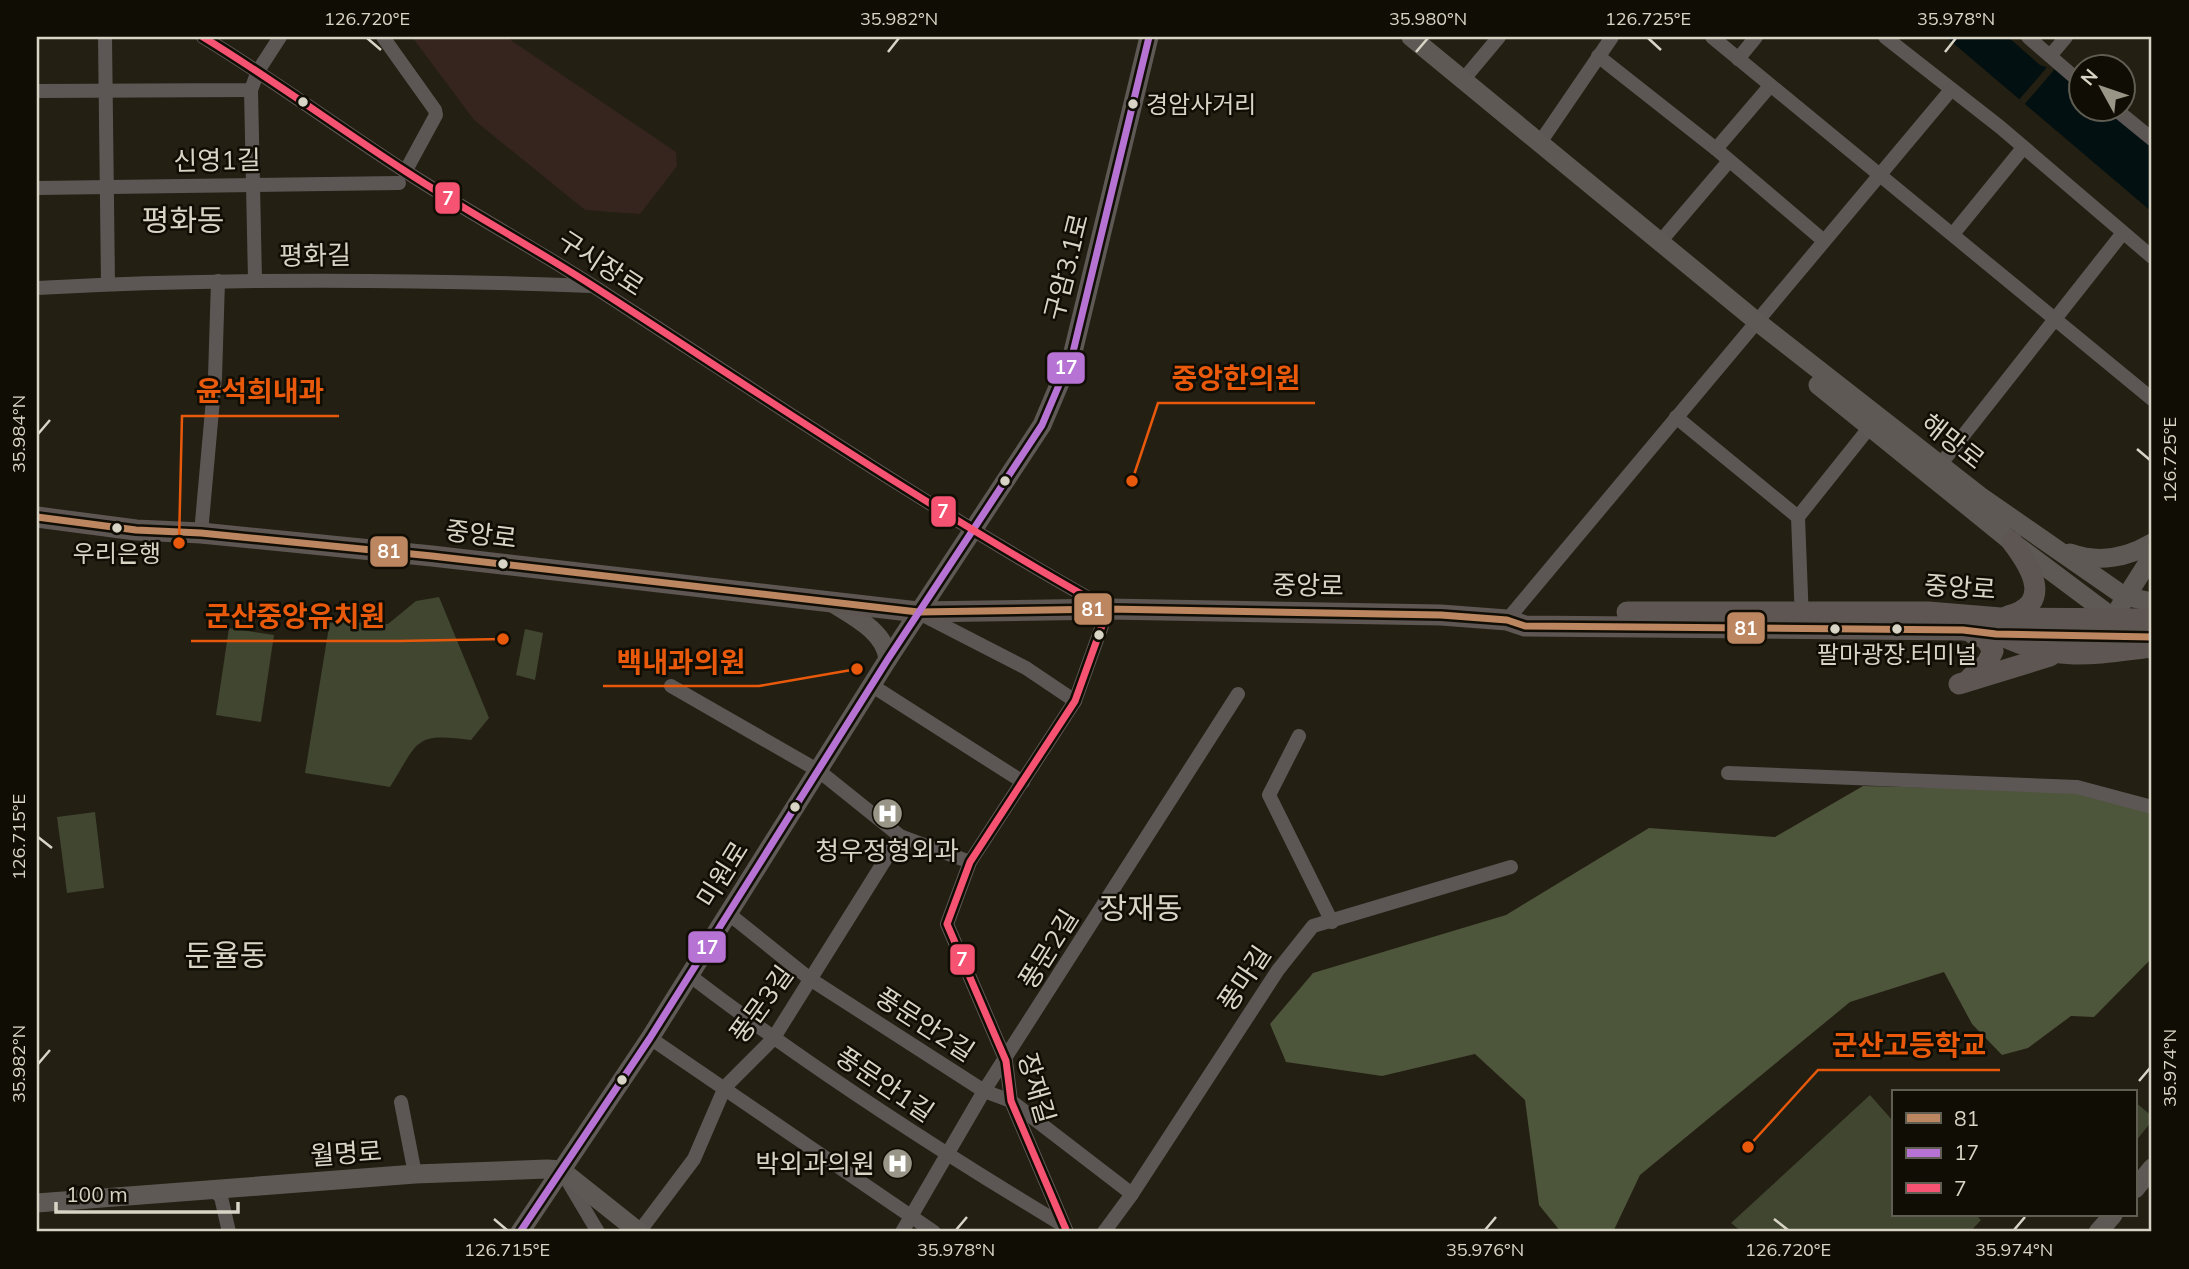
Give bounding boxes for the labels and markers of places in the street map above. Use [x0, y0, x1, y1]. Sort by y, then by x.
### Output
place label: 경암사거리 [1146, 89, 1256, 119]
unlabelled marker [296, 95, 310, 109]
marker: 경암사거리 [1126, 97, 1140, 111]
callout: 중앙한의원 [1158, 354, 1315, 403]
callout: 윤석희내과 [182, 367, 339, 416]
unlabelled marker [998, 474, 1012, 488]
marker: 우리은행 [110, 521, 124, 535]
place label: 우리은행 [73, 538, 161, 568]
unlabelled marker [496, 557, 510, 571]
callout: 군산중앙유치원 [191, 592, 399, 641]
unlabelled marker [1828, 622, 1842, 636]
marker: 팔마광장.터미널 [1890, 622, 1904, 636]
unlabelled marker [1092, 628, 1106, 642]
callout: 백내과의원 [603, 637, 759, 686]
place label: 팔마광장.터미널 [1817, 639, 1977, 669]
hospital icon: 청우정형외과 [870, 797, 904, 831]
unlabelled marker [788, 800, 802, 814]
place label: 청우정형외과 [815, 834, 959, 867]
callout: 군산고등학교 [1818, 1021, 2000, 1070]
unlabelled marker [615, 1073, 629, 1087]
hospital icon: 박외과의원 [881, 1146, 915, 1180]
place label: 박외과의원 [755, 1147, 875, 1180]

